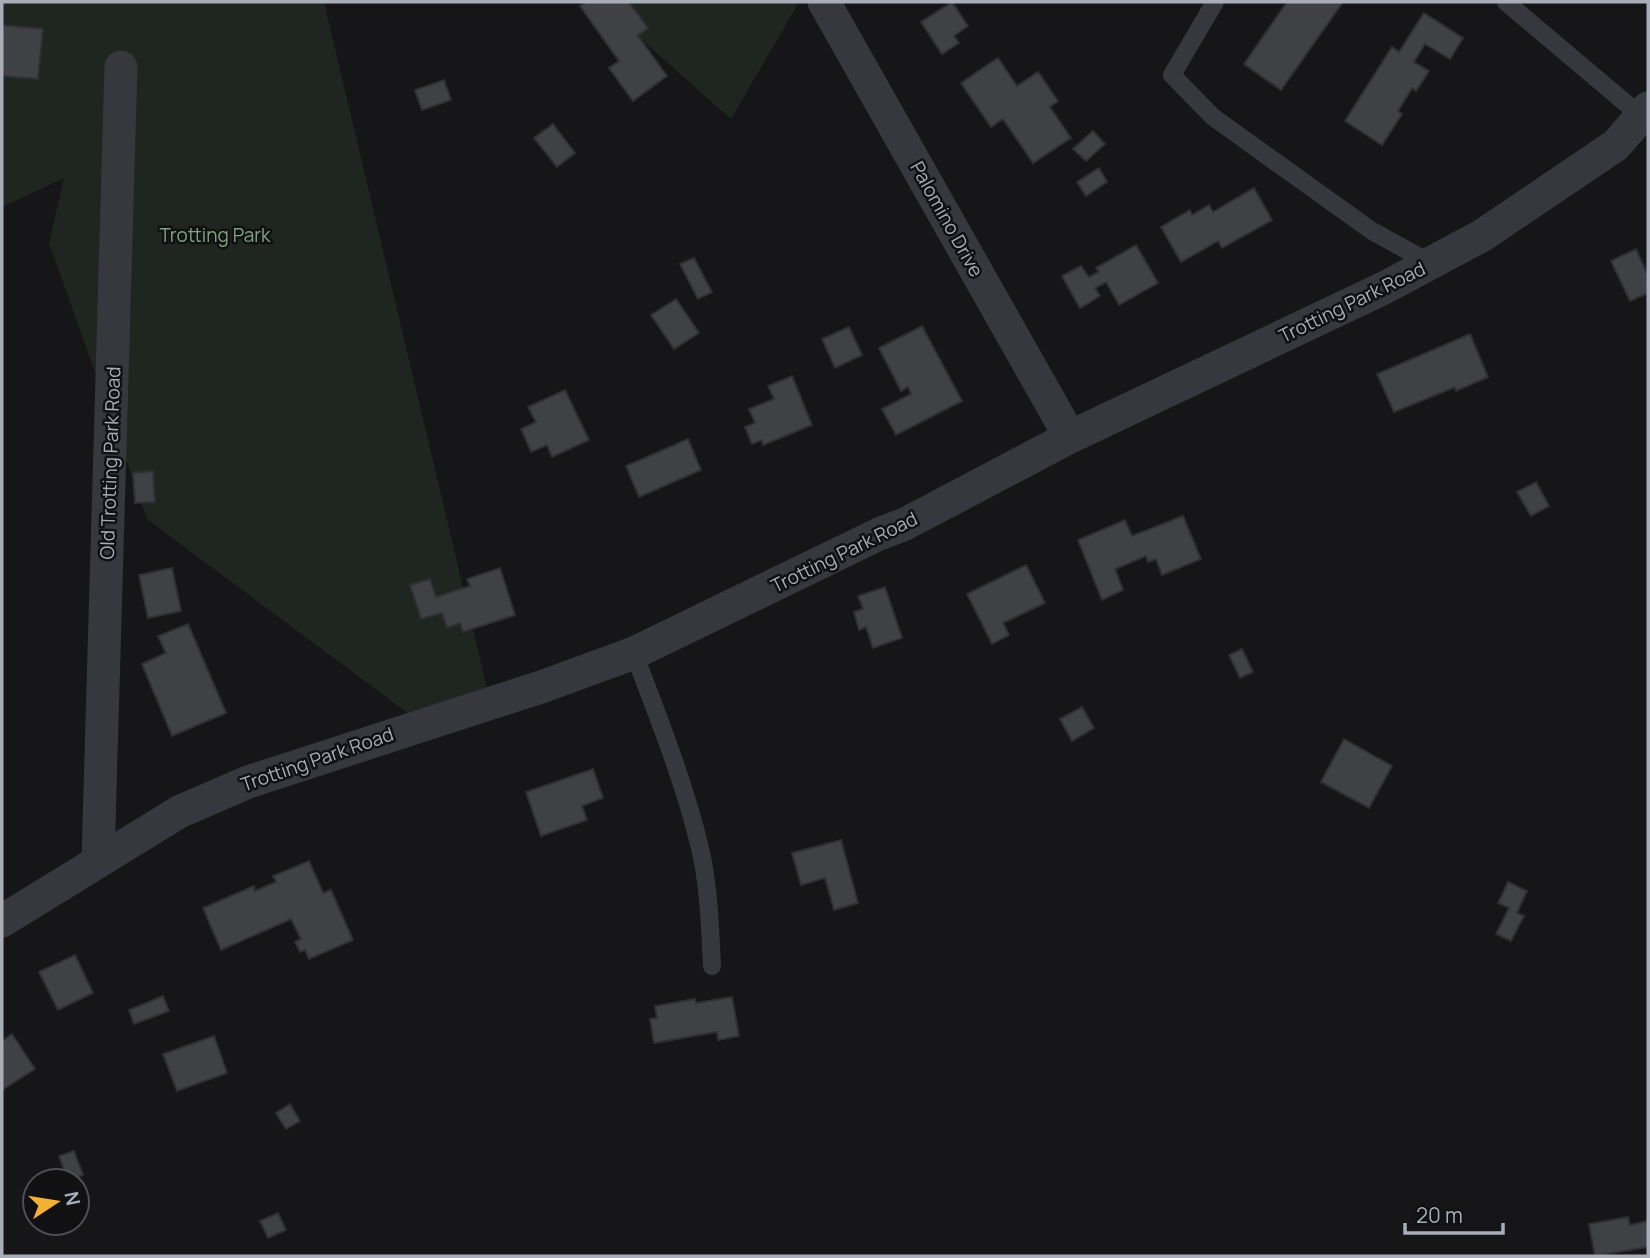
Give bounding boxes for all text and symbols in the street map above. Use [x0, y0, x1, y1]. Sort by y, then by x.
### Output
street label: Palomino Drive [904, 157, 990, 281]
park label: Trotting Park [159, 222, 271, 248]
street label: Trotting Park Road [1274, 255, 1430, 349]
street label: Old Trotting Park Road [94, 366, 126, 560]
street label: Trotting Park Road [766, 505, 922, 599]
street label: Trotting Park Road [237, 721, 397, 797]
north arrow [21, 1167, 91, 1237]
text: N [58, 1189, 87, 1208]
scale bar [1405, 1192, 1503, 1236]
text: 20 m [1416, 1201, 1463, 1229]

